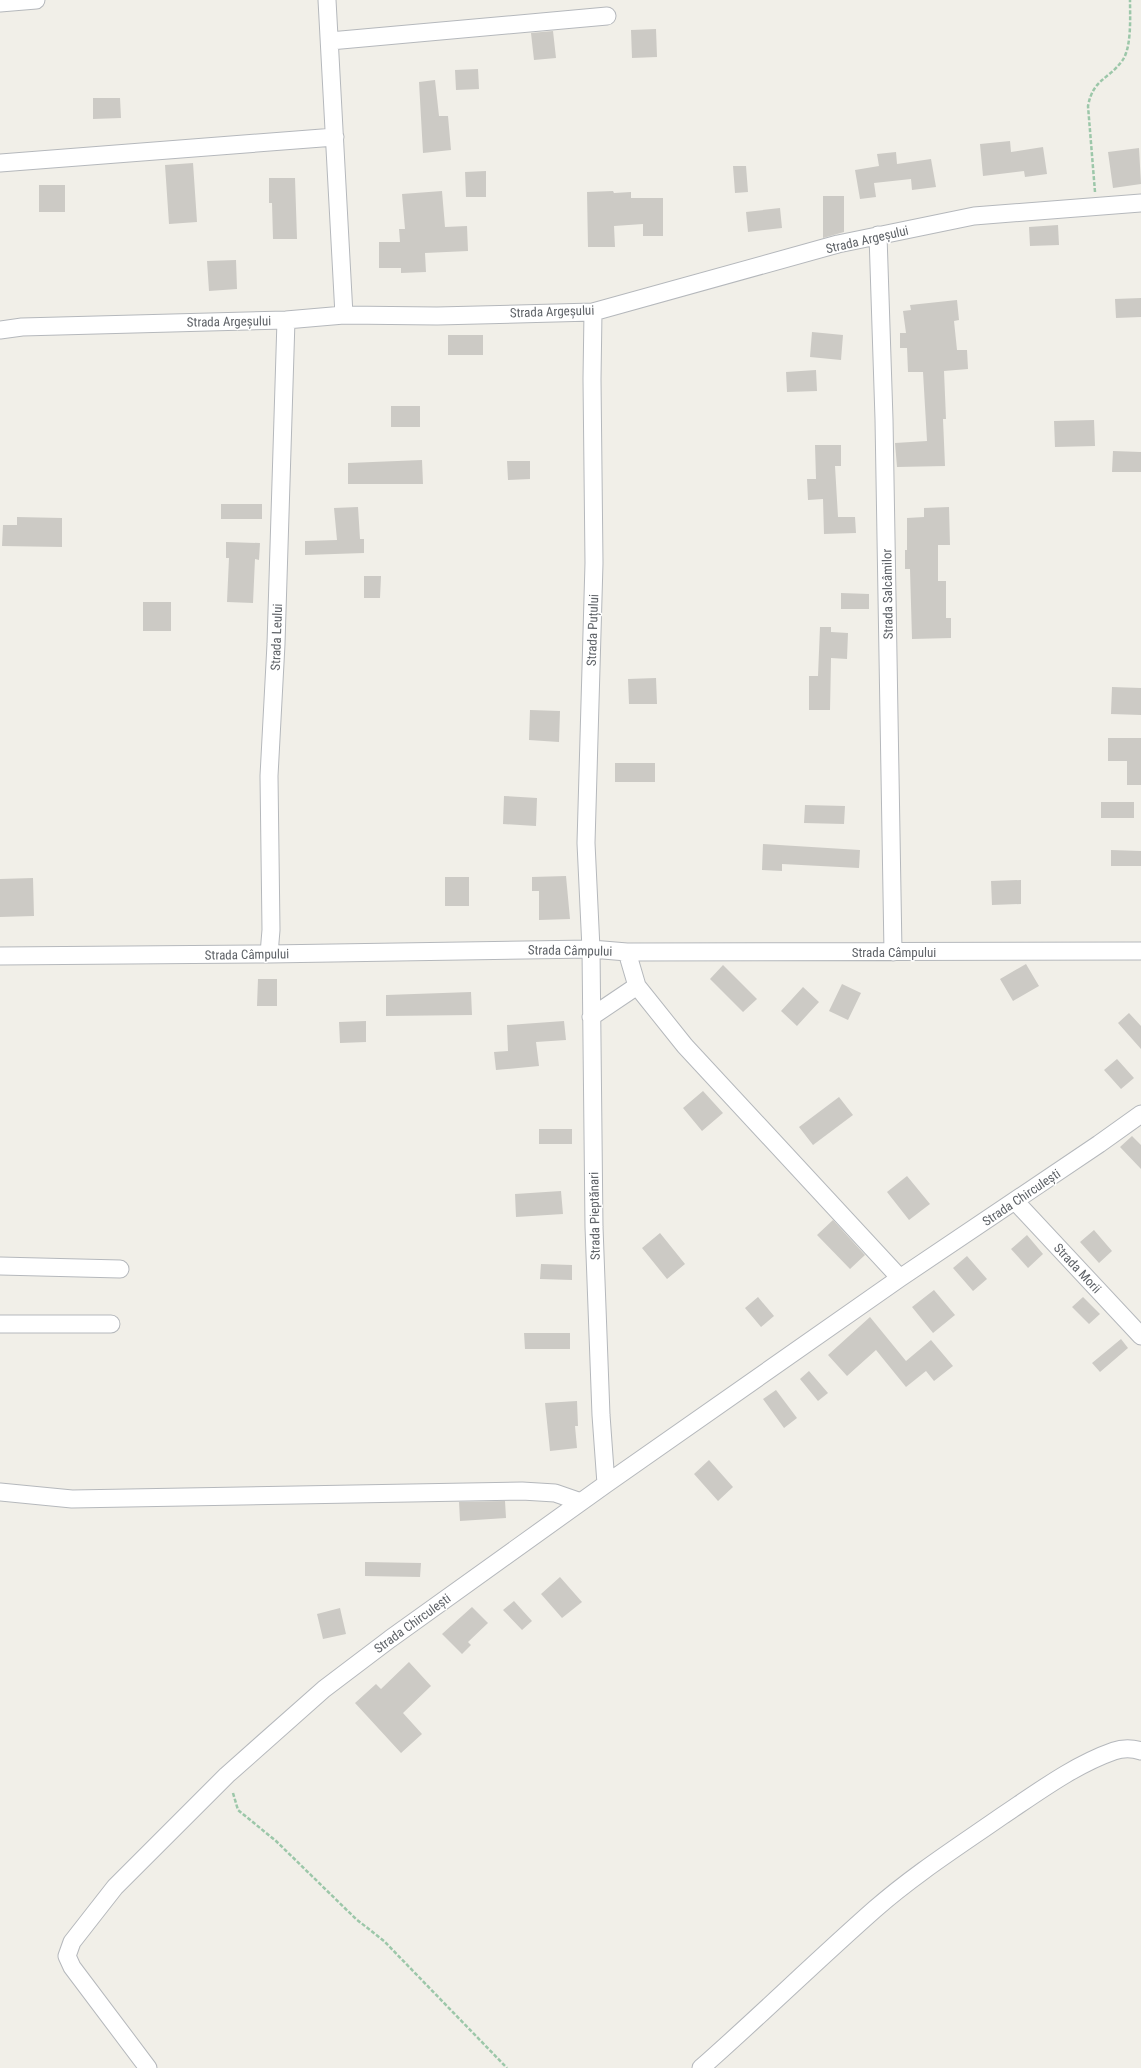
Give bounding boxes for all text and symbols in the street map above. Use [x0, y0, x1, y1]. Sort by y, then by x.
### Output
street label: Strada Argeșului [824, 223, 910, 257]
street label: Strada Argeșului [510, 303, 595, 321]
street label: Strada Argeșului [187, 313, 271, 331]
street label: Strada Salcâmilor [879, 549, 896, 639]
street label: Strada Puțului [584, 594, 602, 666]
street label: Strada Leului [268, 603, 285, 671]
street label: Strada Câmpului [528, 942, 612, 959]
street label: Strada Câmpului [852, 945, 936, 960]
street label: Strada Câmpului [205, 946, 289, 963]
street label: Strada Chirculești [979, 1166, 1064, 1230]
street label: Strada Pieptănari [586, 1172, 603, 1260]
street label: Strada Morii [1051, 1240, 1104, 1296]
street label: Strada Chirculești [371, 1591, 454, 1657]

